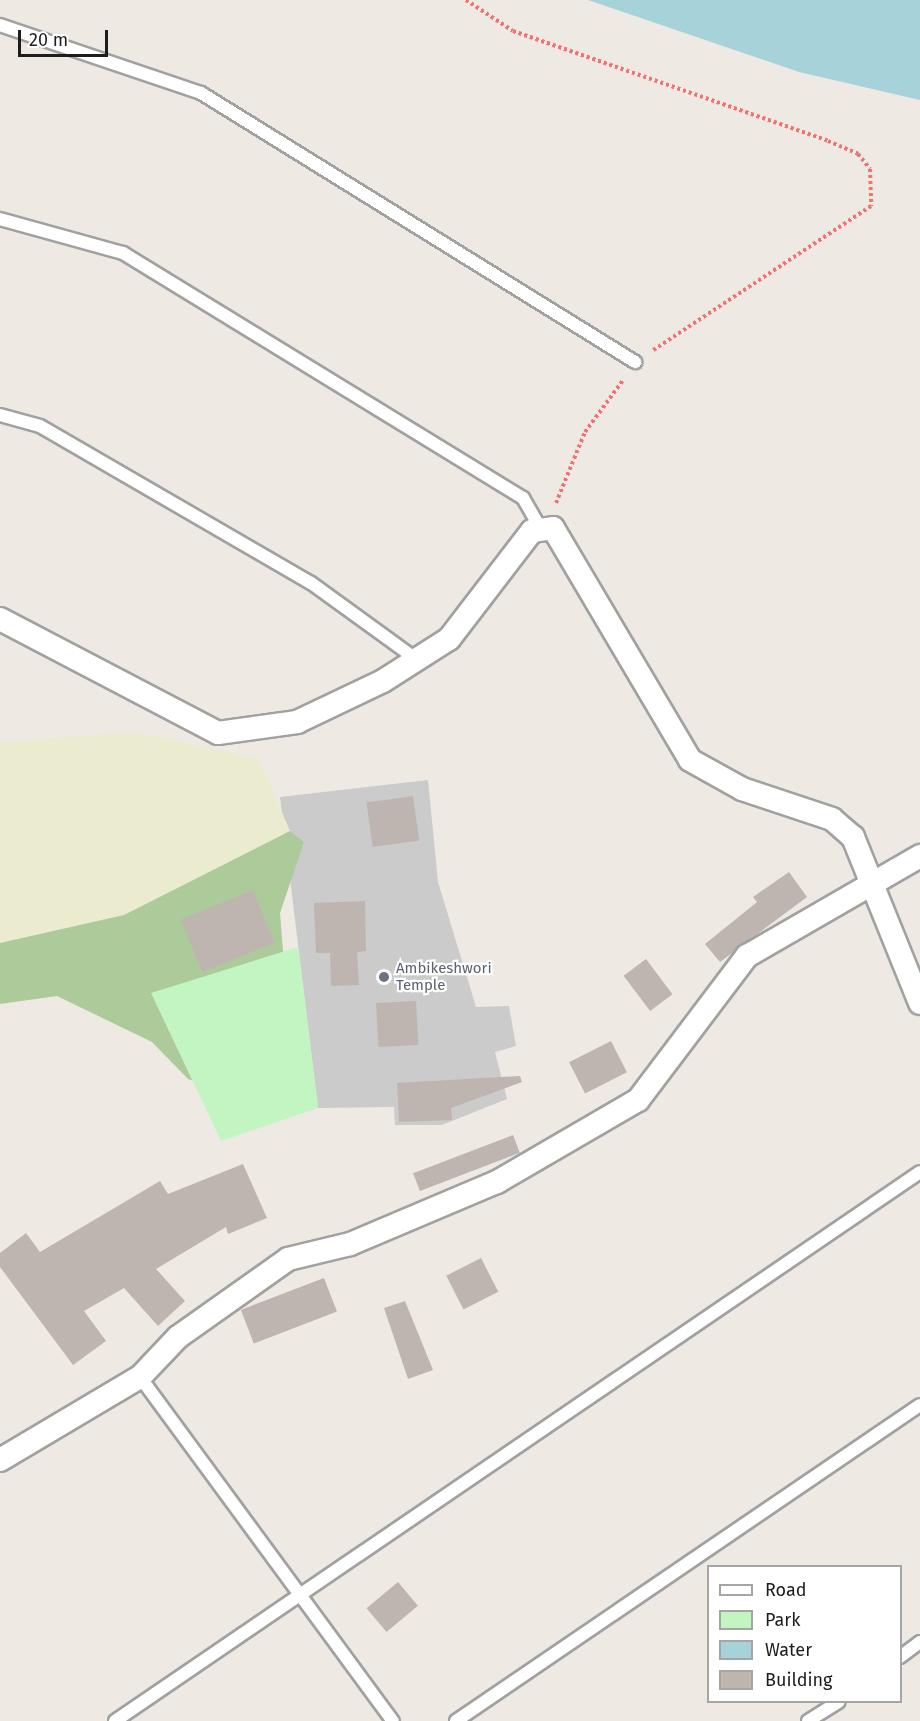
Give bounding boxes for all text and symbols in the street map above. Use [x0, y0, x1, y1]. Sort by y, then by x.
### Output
scale bar [21, 18, 111, 56]
text: 20 m [29, 29, 68, 51]
place label: Ambikeshwori Temple [396, 959, 492, 994]
marker: Ambikeshwori Temple [377, 970, 391, 984]
legend [707, 1565, 902, 1703]
text: Road [765, 1579, 807, 1601]
text: Park [765, 1609, 800, 1631]
text: Water [765, 1639, 812, 1661]
text: Building [765, 1669, 832, 1691]

